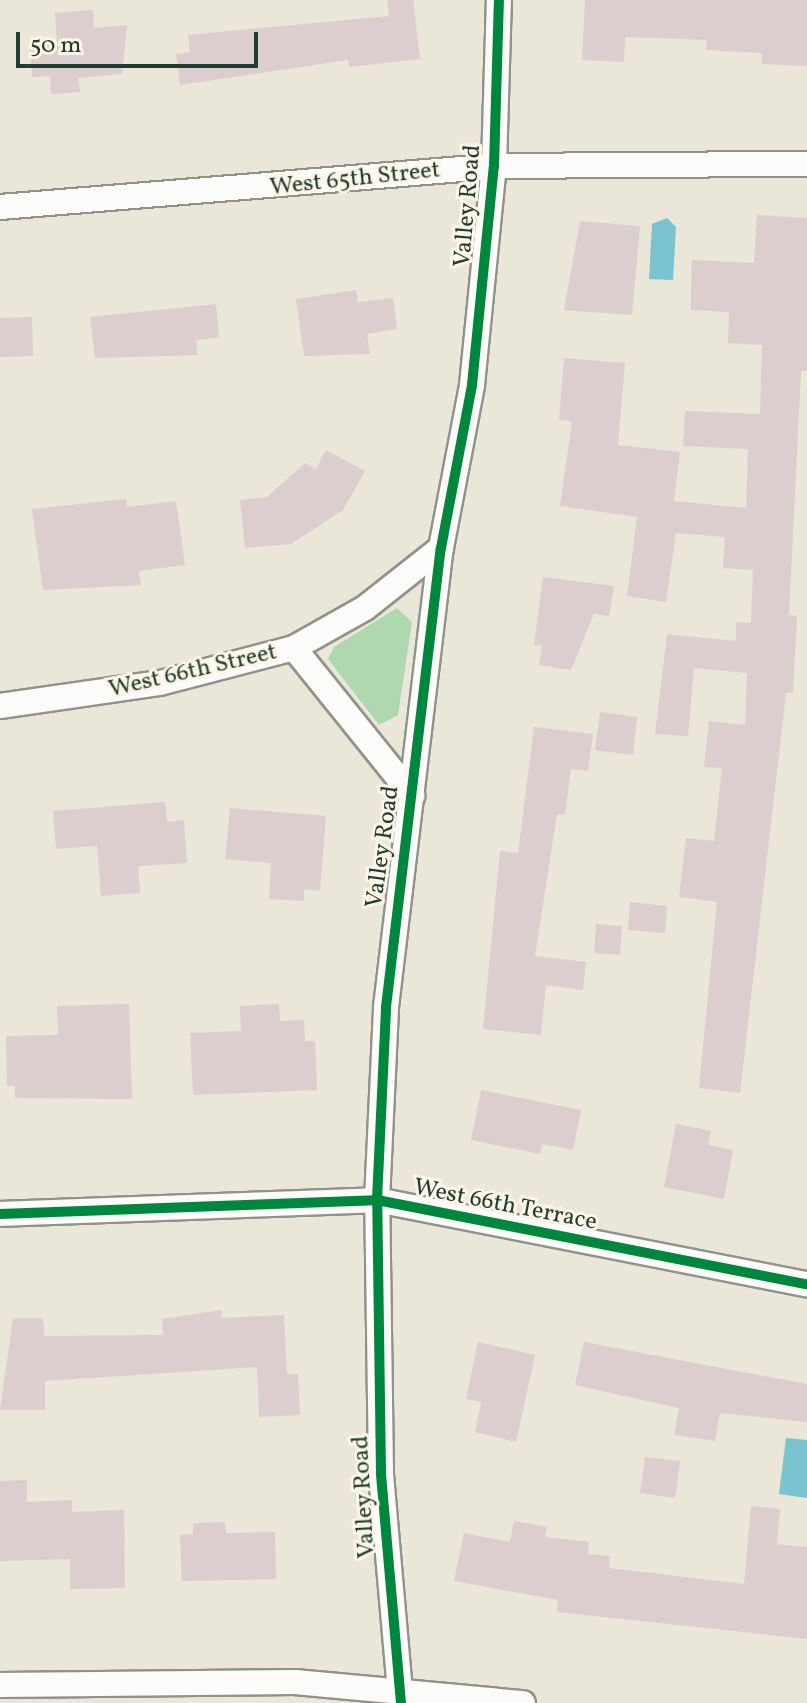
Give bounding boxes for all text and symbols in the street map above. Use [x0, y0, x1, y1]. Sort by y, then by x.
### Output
scale bar [20, 16, 262, 66]
text: 50 m [30, 29, 82, 63]
street label: Valley Road [449, 143, 489, 269]
street label: West 65th Street [268, 157, 442, 203]
street label: West 66th Street [106, 639, 280, 705]
street label: Valley Road [361, 784, 407, 910]
street label: West 66th Terrace [411, 1174, 599, 1238]
street label: Valley Road [347, 1434, 383, 1560]

